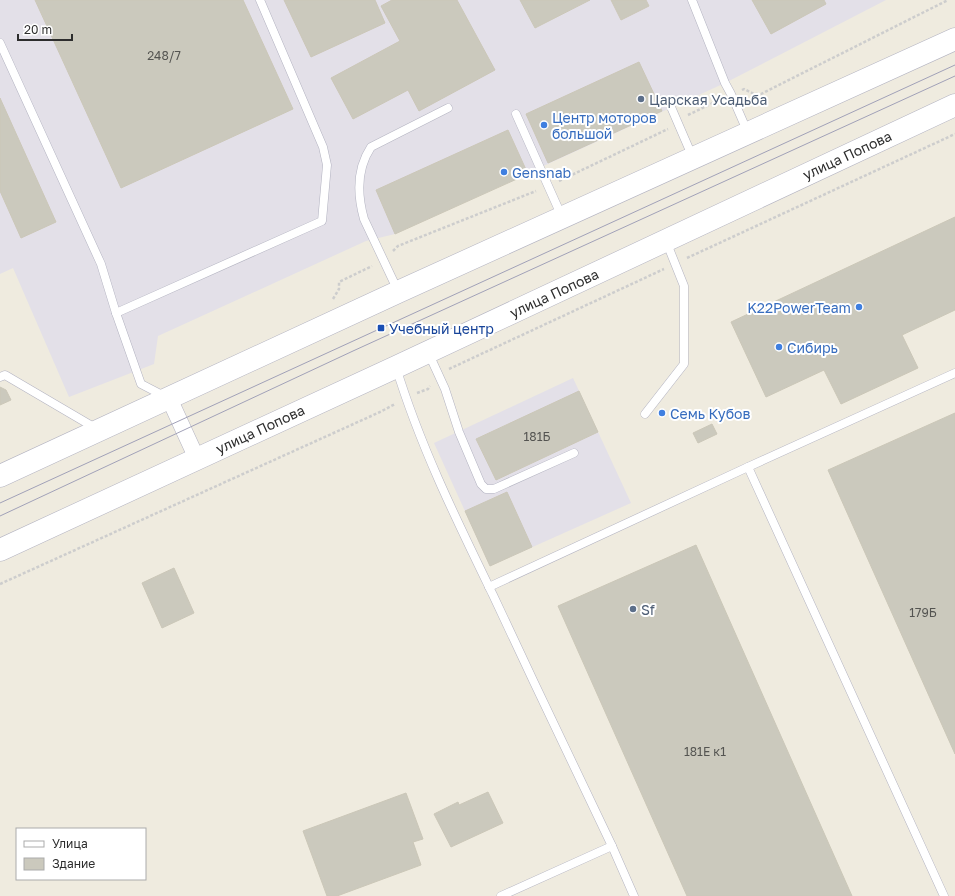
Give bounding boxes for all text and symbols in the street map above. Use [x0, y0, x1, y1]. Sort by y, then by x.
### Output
scale bar [18, 16, 72, 42]
text: 20 m [24, 22, 52, 37]
house number: 248/7 [147, 48, 181, 63]
place label: Царская Усадьба [649, 91, 767, 108]
marker: Царская Усадьба [636, 94, 646, 104]
place label: Центр моторов большой [552, 109, 657, 142]
marker: Центр моторов большой [539, 120, 549, 130]
street label: улица Попова [800, 127, 894, 183]
place label: Gensnab [512, 164, 571, 181]
marker: Gensnab [499, 167, 509, 177]
street label: улица Попова [507, 265, 601, 321]
place label: K22PowerTeam [747, 299, 851, 316]
marker: K22PowerTeam [854, 302, 864, 312]
place label: Учебный центр [389, 320, 494, 337]
marker: Учебный центр [376, 323, 386, 333]
place label: Сибирь [787, 339, 838, 356]
marker: Сибирь [774, 342, 784, 352]
street label: улица Попова [213, 401, 307, 457]
place label: Семь Кубов [670, 405, 750, 422]
marker: Семь Кубов [657, 408, 667, 418]
house number: 181Б [524, 429, 550, 444]
place label: Sf [641, 601, 655, 618]
marker: Sf [628, 604, 638, 614]
house number: 179Б [909, 605, 937, 620]
house number: 181Е к1 [684, 744, 726, 759]
legend [16, 828, 146, 880]
text: Улица [52, 836, 88, 851]
text: Здание [52, 856, 95, 871]

